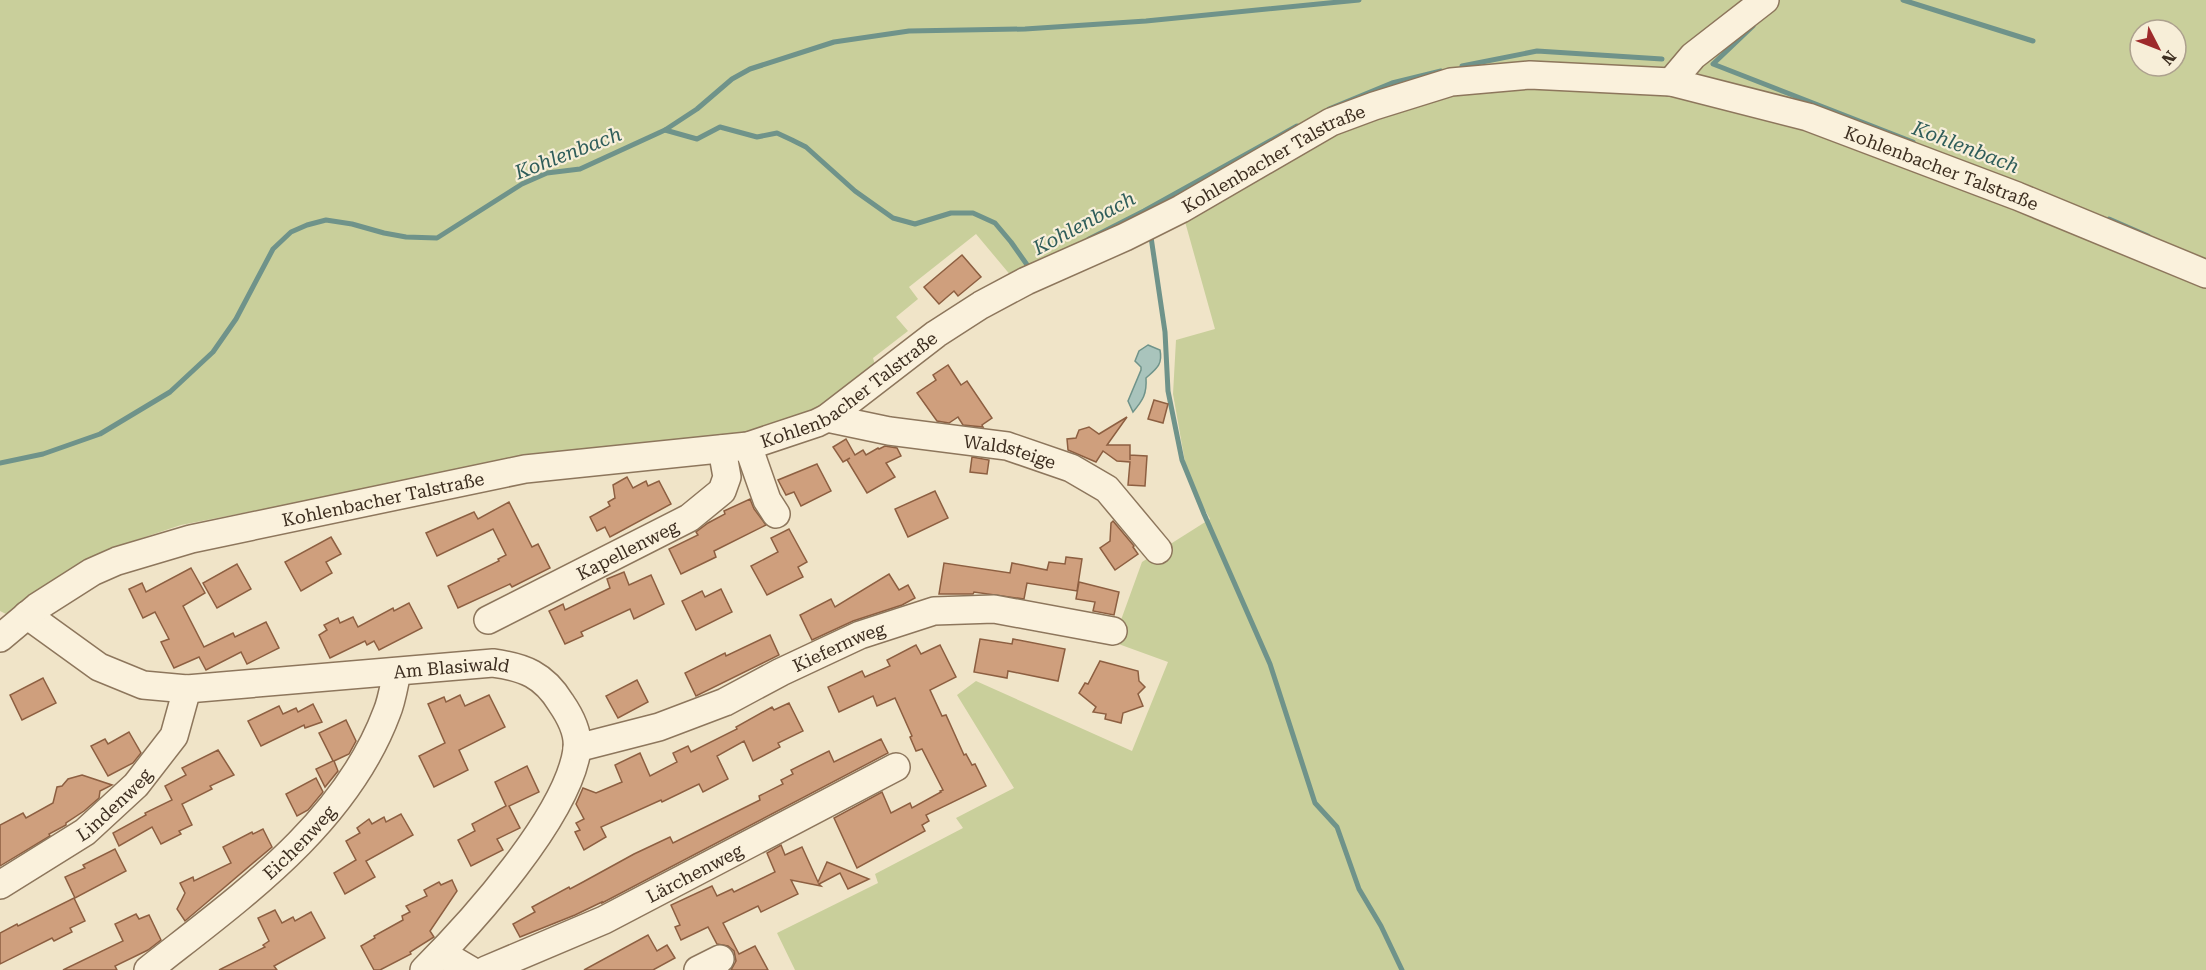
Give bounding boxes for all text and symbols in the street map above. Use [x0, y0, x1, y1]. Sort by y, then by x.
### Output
north arrow [2128, 18, 2188, 78]
text: N [2158, 47, 2180, 69]
street label: Kohlenbacher Talstraße [1178, 100, 1368, 217]
water label: Kohlenbach [1908, 115, 2023, 178]
street label: Kohlenbacher Talstraße [1841, 121, 2042, 214]
water label: Kohlenbach [510, 122, 625, 185]
water label: Kohlenbach [1028, 186, 1139, 260]
street label: Kohlenbacher Talstraße [758, 327, 941, 452]
street label: Waldsteige [962, 430, 1059, 473]
street label: Kohlenbacher Talstraße [280, 467, 486, 530]
street label: Kapellenweg [573, 515, 682, 584]
street label: Kiefernweg [789, 617, 888, 676]
street label: Am Blasiwald [392, 653, 512, 682]
street label: Lindenweg [73, 763, 156, 845]
street label: Eichenweg [258, 800, 340, 883]
street label: Lärchenweg [642, 838, 747, 907]

